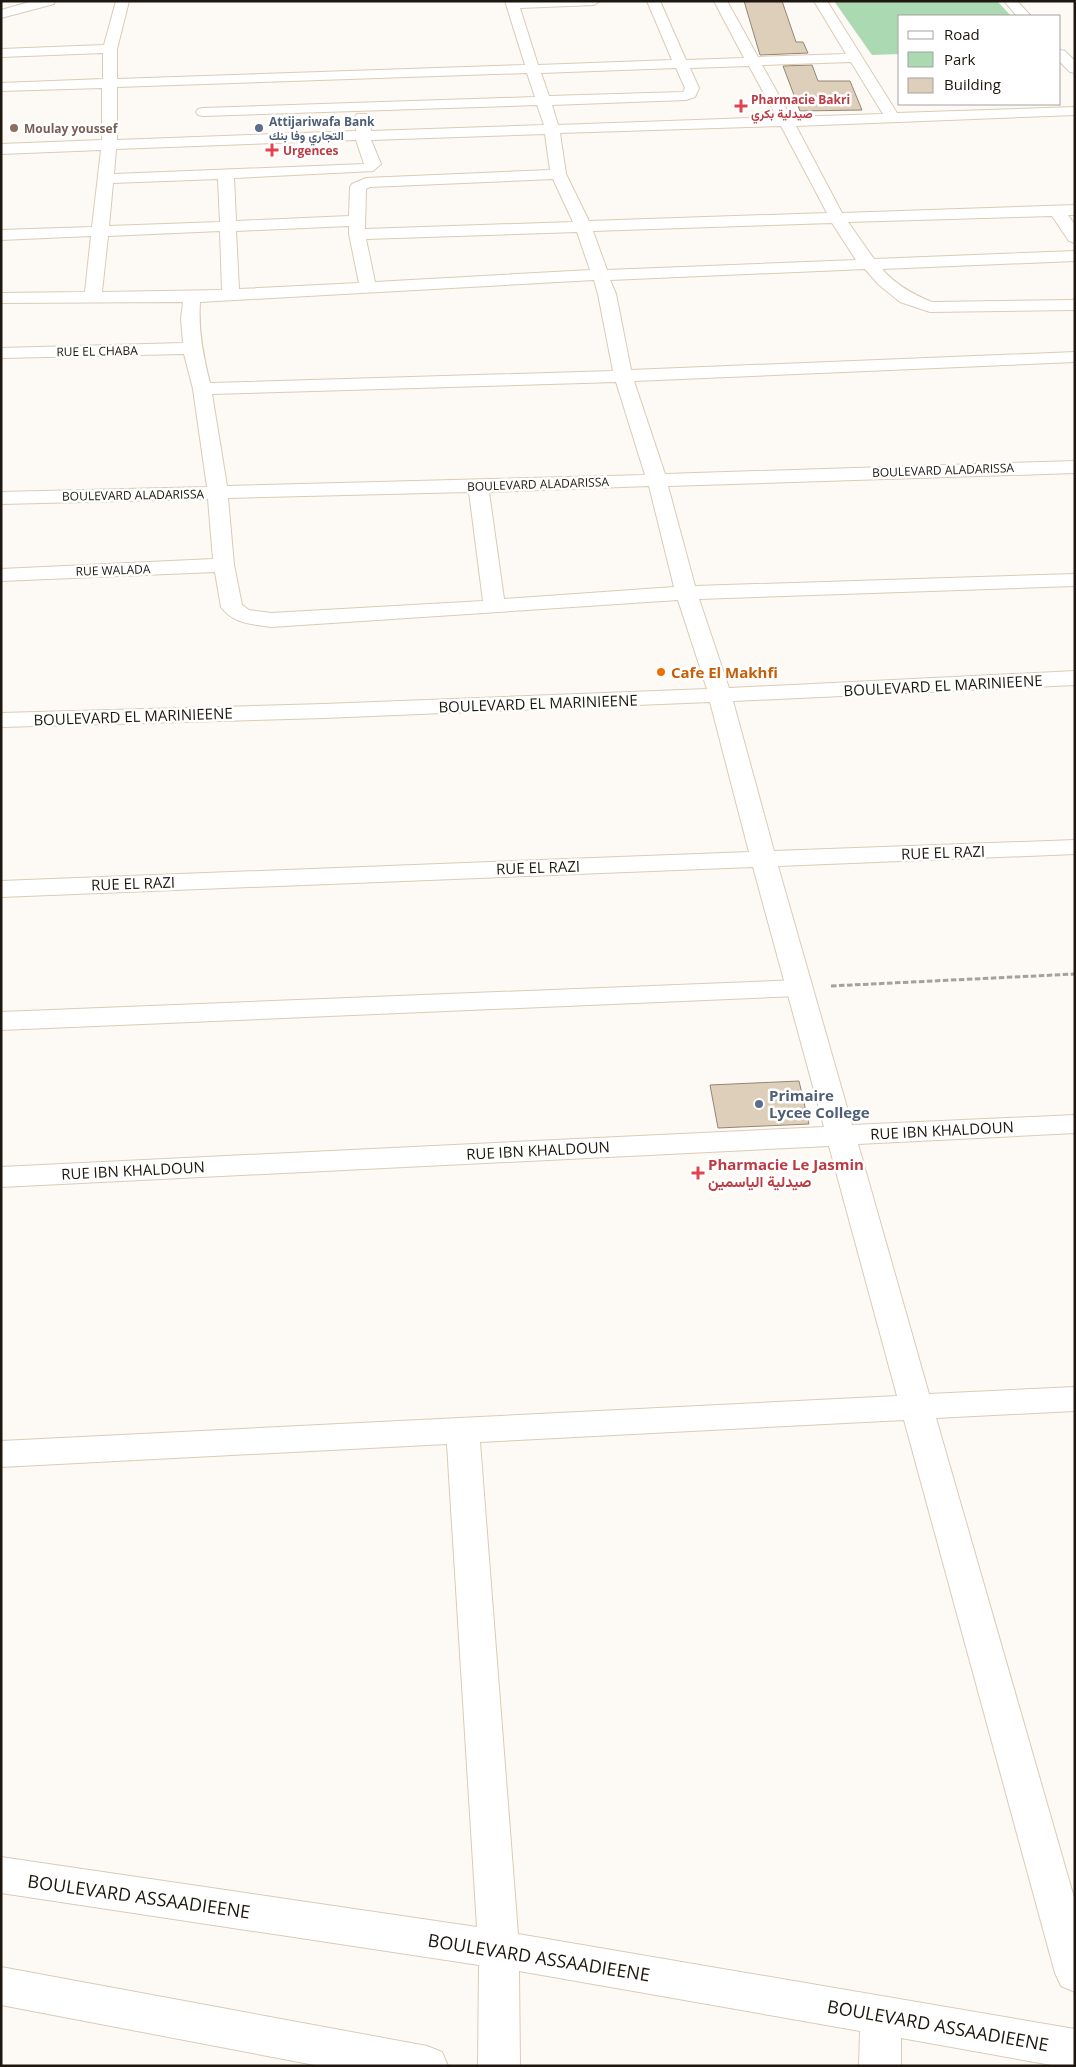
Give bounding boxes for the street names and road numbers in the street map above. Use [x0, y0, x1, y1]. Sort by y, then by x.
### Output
street label: RUE EL CHABA [56, 342, 138, 360]
street label: BOULEVARD ALADARISSA [872, 459, 1015, 481]
street label: BOULEVARD ALADARISSA [467, 473, 610, 495]
street label: BOULEVARD ALADARISSA [62, 485, 205, 505]
street label: RUE WALADA [75, 560, 151, 580]
street label: BOULEVARD EL MARINIEENE [843, 670, 1043, 700]
street label: BOULEVARD EL MARINIEENE [438, 690, 638, 716]
street label: BOULEVARD EL MARINIEENE [33, 703, 233, 729]
street label: RUE EL RAZI [901, 841, 985, 863]
street label: RUE EL RAZI [496, 856, 580, 878]
street label: RUE EL RAZI [91, 872, 175, 894]
street label: RUE IBN KHALDOUN [870, 1116, 1014, 1144]
street label: RUE IBN KHALDOUN [466, 1136, 610, 1164]
street label: RUE IBN KHALDOUN [61, 1156, 205, 1184]
street label: BOULEVARD ASSAADIEENE [26, 1868, 252, 1924]
street label: BOULEVARD ASSAADIEENE [426, 1928, 652, 1986]
street label: BOULEVARD ASSAADIEENE [825, 1994, 1051, 2056]

